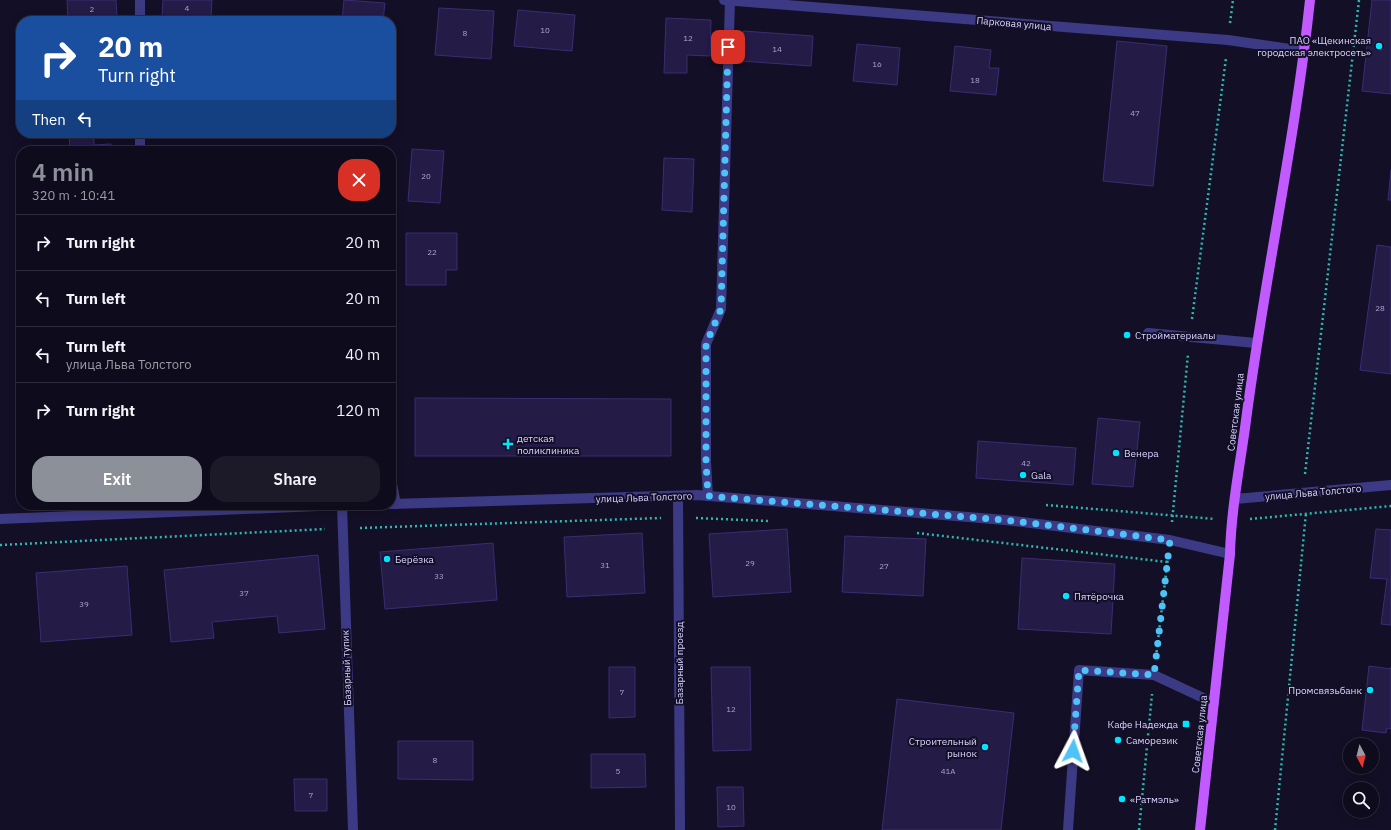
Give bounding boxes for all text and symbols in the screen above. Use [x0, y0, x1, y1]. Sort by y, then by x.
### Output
house number: 4 [185, 3, 190, 13]
house number: 2 [90, 4, 95, 14]
street label: Парковая улица [976, 14, 1053, 33]
house number: 10 [540, 25, 550, 35]
text: 20 m [98, 28, 163, 65]
house number: 8 [463, 28, 468, 38]
pin [711, 30, 745, 64]
icon: right [32, 32, 84, 84]
house number: 12 [683, 33, 693, 43]
place label: ПАО «Щекинская городская электросеть» [1257, 34, 1371, 59]
icon: arrive [717, 36, 739, 58]
marker: ПАО «Щекинская городская электросеть» [1374, 41, 1384, 51]
house number: 14 [772, 44, 782, 54]
house number: 16 [872, 59, 882, 69]
text: Turn right [98, 64, 176, 87]
house number: 18 [970, 75, 980, 85]
icon: left [74, 108, 96, 130]
house number: 47 [1130, 108, 1140, 118]
text: Then [32, 110, 66, 129]
text: 4 min [32, 156, 94, 188]
button: close [338, 159, 380, 201]
house number: 20 [421, 171, 431, 181]
text: 320 m · 10:41 [32, 187, 115, 204]
icon: right [32, 232, 54, 254]
text: Turn right [66, 233, 135, 252]
text: 20 m [345, 233, 380, 252]
house number: 22 [427, 247, 437, 257]
icon: left [32, 288, 54, 310]
text: Turn left [66, 289, 126, 308]
text: 20 m [345, 289, 380, 308]
house number: 28 [1375, 303, 1385, 313]
place label: Стройматериалы [1135, 329, 1215, 342]
marker: Стройматериалы [1122, 330, 1132, 340]
text: Turn left [66, 337, 126, 356]
icon: left [32, 344, 54, 366]
text: 40 m [345, 345, 380, 364]
text: улица Льва Толстого [66, 356, 192, 373]
street label: Советская улица [1224, 372, 1247, 452]
icon: right [32, 400, 54, 422]
text: Turn right [66, 401, 135, 420]
text: 120 m [336, 401, 380, 420]
place label: детская поликлиника [517, 432, 580, 457]
marker: детская поликлиника [502, 438, 514, 450]
place label: Венера [1124, 447, 1159, 460]
marker: Венера [1111, 448, 1121, 458]
button: Exit [32, 456, 202, 502]
button: Share [210, 456, 380, 502]
house number: 42 [1021, 458, 1031, 468]
place label: Gala [1031, 469, 1052, 482]
marker: Gala [1018, 470, 1028, 480]
street label: улица Льва Толстого [1264, 482, 1362, 503]
street label: улица Льва Толстого [595, 489, 693, 506]
place label: Берёзка [395, 553, 435, 566]
marker: Берёзка [382, 554, 392, 564]
house number: 29 [745, 558, 755, 568]
house number: 31 [600, 560, 610, 570]
house number: 27 [879, 561, 889, 571]
house number: 33 [434, 571, 444, 581]
house number: 37 [239, 588, 249, 598]
place label: Пятёрочка [1074, 590, 1125, 603]
marker: Пятёрочка [1061, 591, 1071, 601]
house number: 39 [79, 599, 89, 609]
street label: Базарный проезд [673, 622, 686, 704]
street label: Базарный тупик [339, 629, 354, 706]
place label: Промсвязьбанк [1288, 684, 1362, 697]
marker: Промсвязьбанк [1365, 685, 1375, 695]
house number: 7 [620, 687, 625, 697]
street label: Советская улица [1189, 694, 1210, 774]
house number: 12 [726, 704, 736, 714]
place label: Кафе Надежда [1108, 718, 1179, 731]
marker: Кафе Надежда [1181, 719, 1191, 729]
position arrow [1052, 730, 1094, 772]
place label: Саморезик [1126, 734, 1178, 747]
place label: Строительный рынок [909, 735, 977, 760]
marker: Саморезик [1113, 735, 1123, 745]
north arrow [1343, 738, 1379, 774]
map controls [1343, 738, 1379, 818]
marker: Строительный рынок [980, 742, 990, 752]
house number: 8 [433, 755, 438, 765]
house number: 5 [616, 766, 621, 776]
house number: 41А [941, 766, 955, 776]
button: search [1343, 782, 1379, 818]
house number: 7 [309, 790, 314, 800]
place label: «Ратмэль» [1130, 793, 1179, 806]
marker: «Ратмэль» [1117, 794, 1127, 804]
house number: 10 [726, 802, 736, 812]

